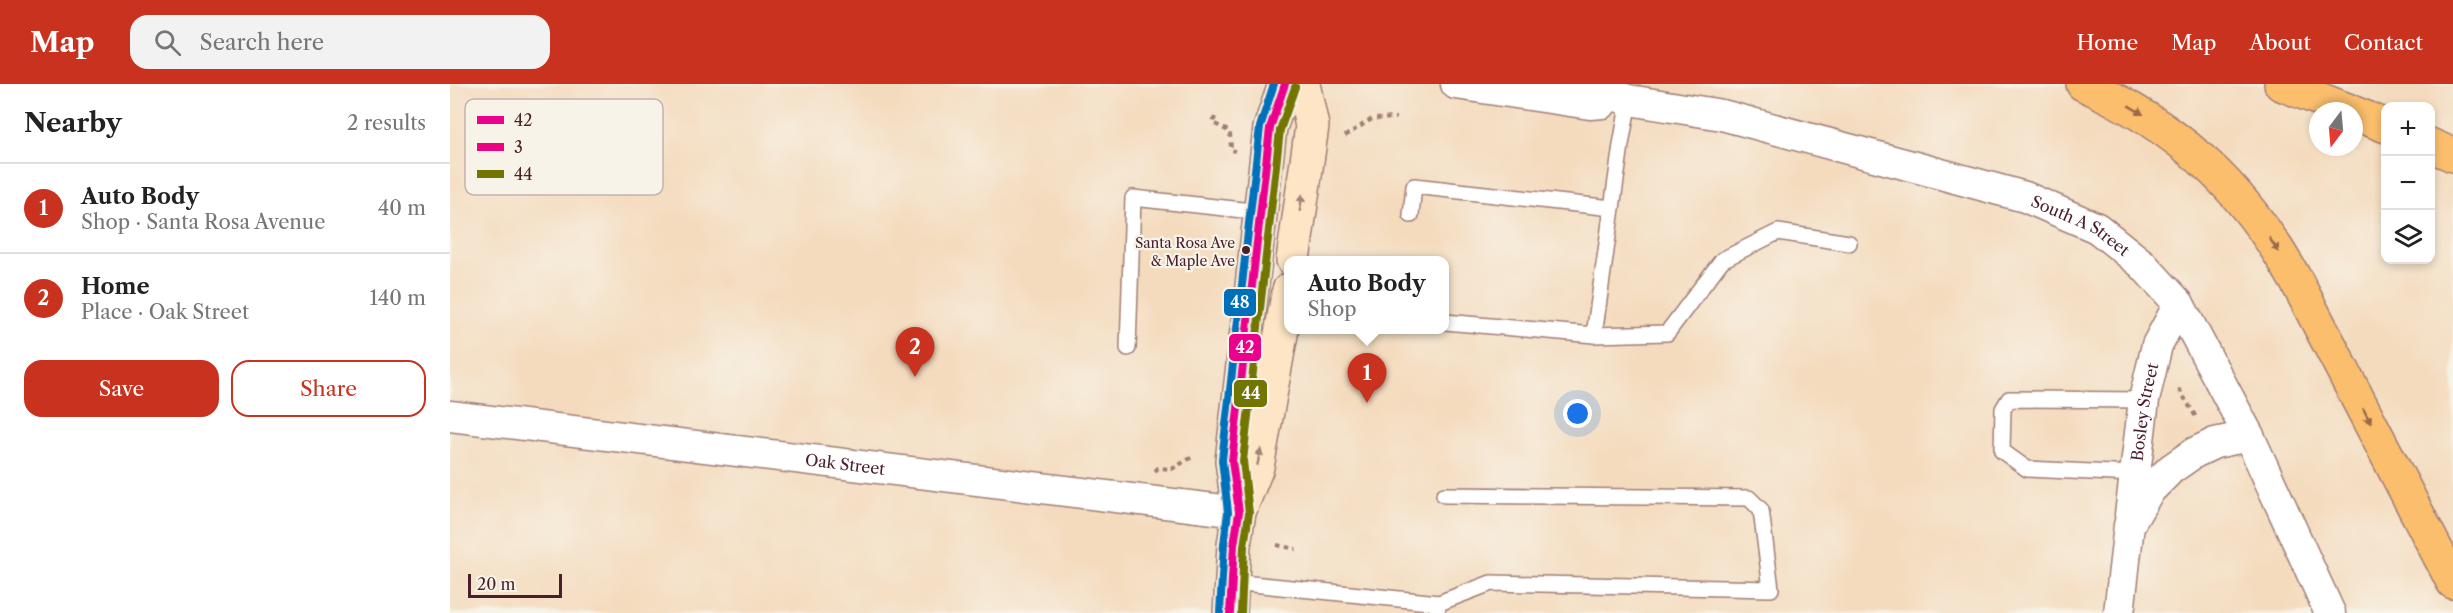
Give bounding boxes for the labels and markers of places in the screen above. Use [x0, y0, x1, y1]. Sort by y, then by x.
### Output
place label: Santa Rosa Ave & Maple Ave [1135, 234, 1235, 270]
marker: Santa Rosa Ave & Maple Ave [1240, 244, 1252, 256]
pin: 2 [896, 328, 934, 377]
pin: 1 [1348, 354, 1386, 403]

